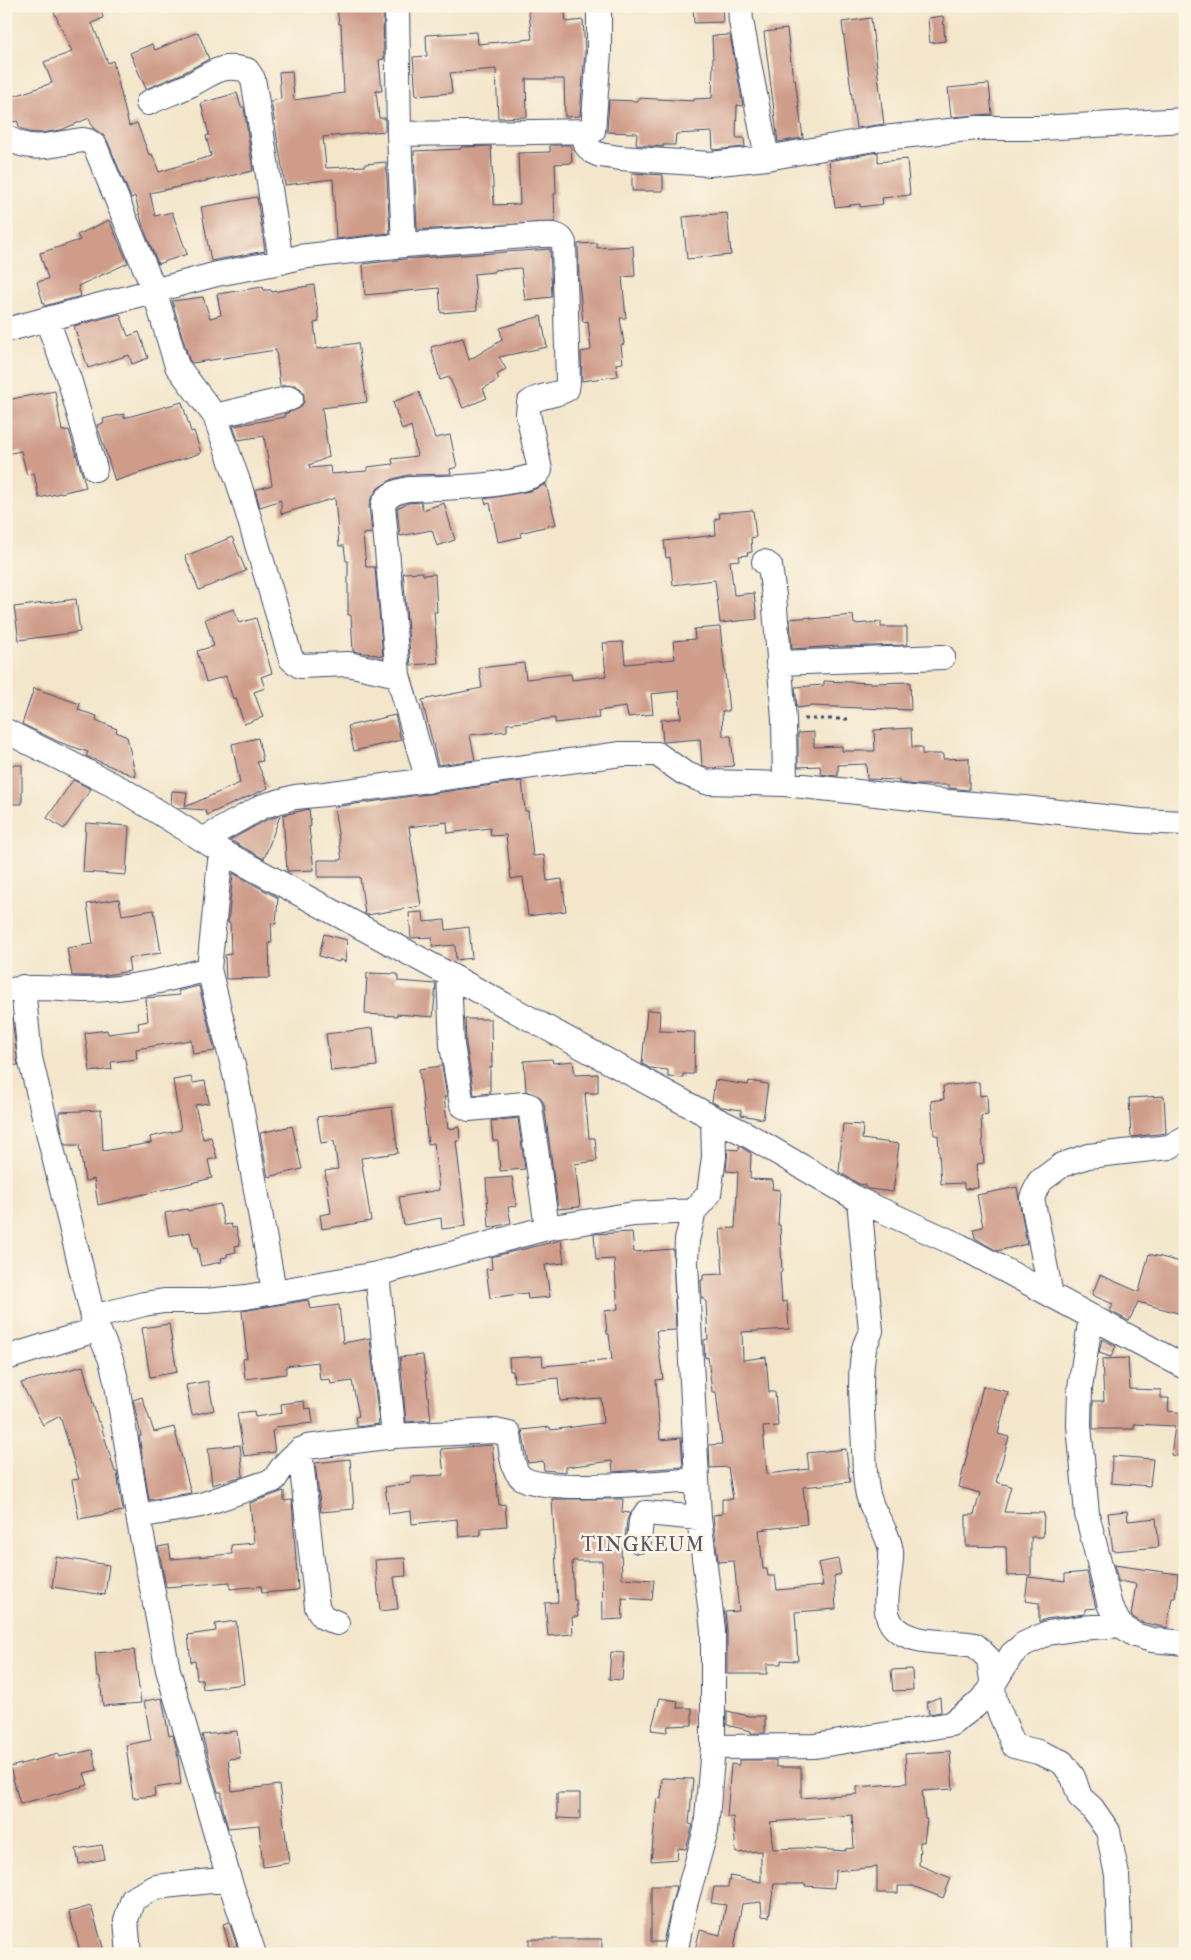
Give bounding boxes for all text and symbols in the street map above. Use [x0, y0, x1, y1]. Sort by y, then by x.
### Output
district label: TINGKEUM [581, 1533, 705, 1557]

